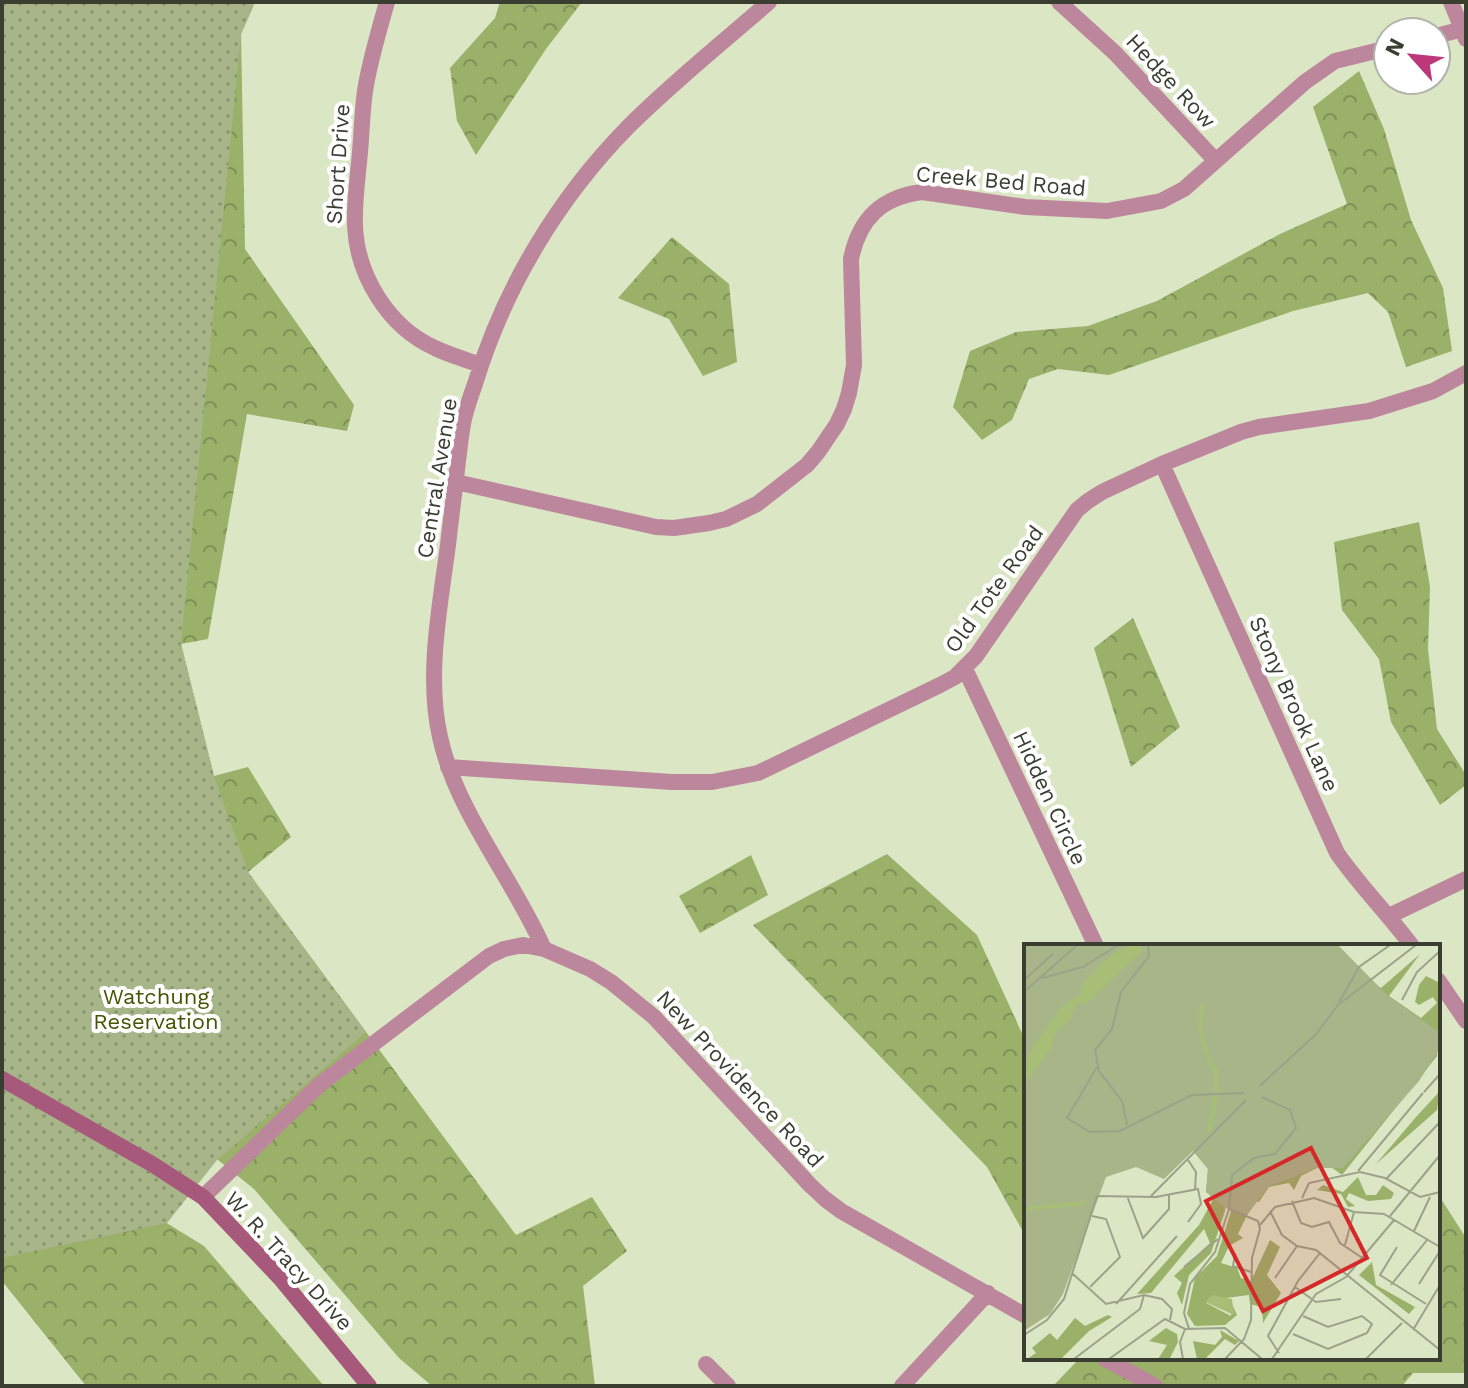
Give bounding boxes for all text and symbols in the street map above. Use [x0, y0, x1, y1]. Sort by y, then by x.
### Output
north arrow [1372, 16, 1452, 96]
street label: Hedge Row [1121, 29, 1221, 133]
text: N [1380, 34, 1409, 60]
street label: Short Drive [321, 103, 355, 225]
street label: Creek Bed Road [915, 161, 1087, 201]
street label: Central Avenue [412, 396, 462, 560]
street label: Old Tote Road [940, 521, 1048, 657]
street label: Stony Brook Lane [1244, 613, 1344, 795]
street label: Hidden Circle [1008, 727, 1092, 869]
inset map [1024, 944, 1440, 1360]
park label: Watchung Reservation [93, 984, 219, 1034]
street label: New Providence Road [652, 985, 828, 1173]
street label: W. R. Tracy Drive [220, 1186, 358, 1336]

